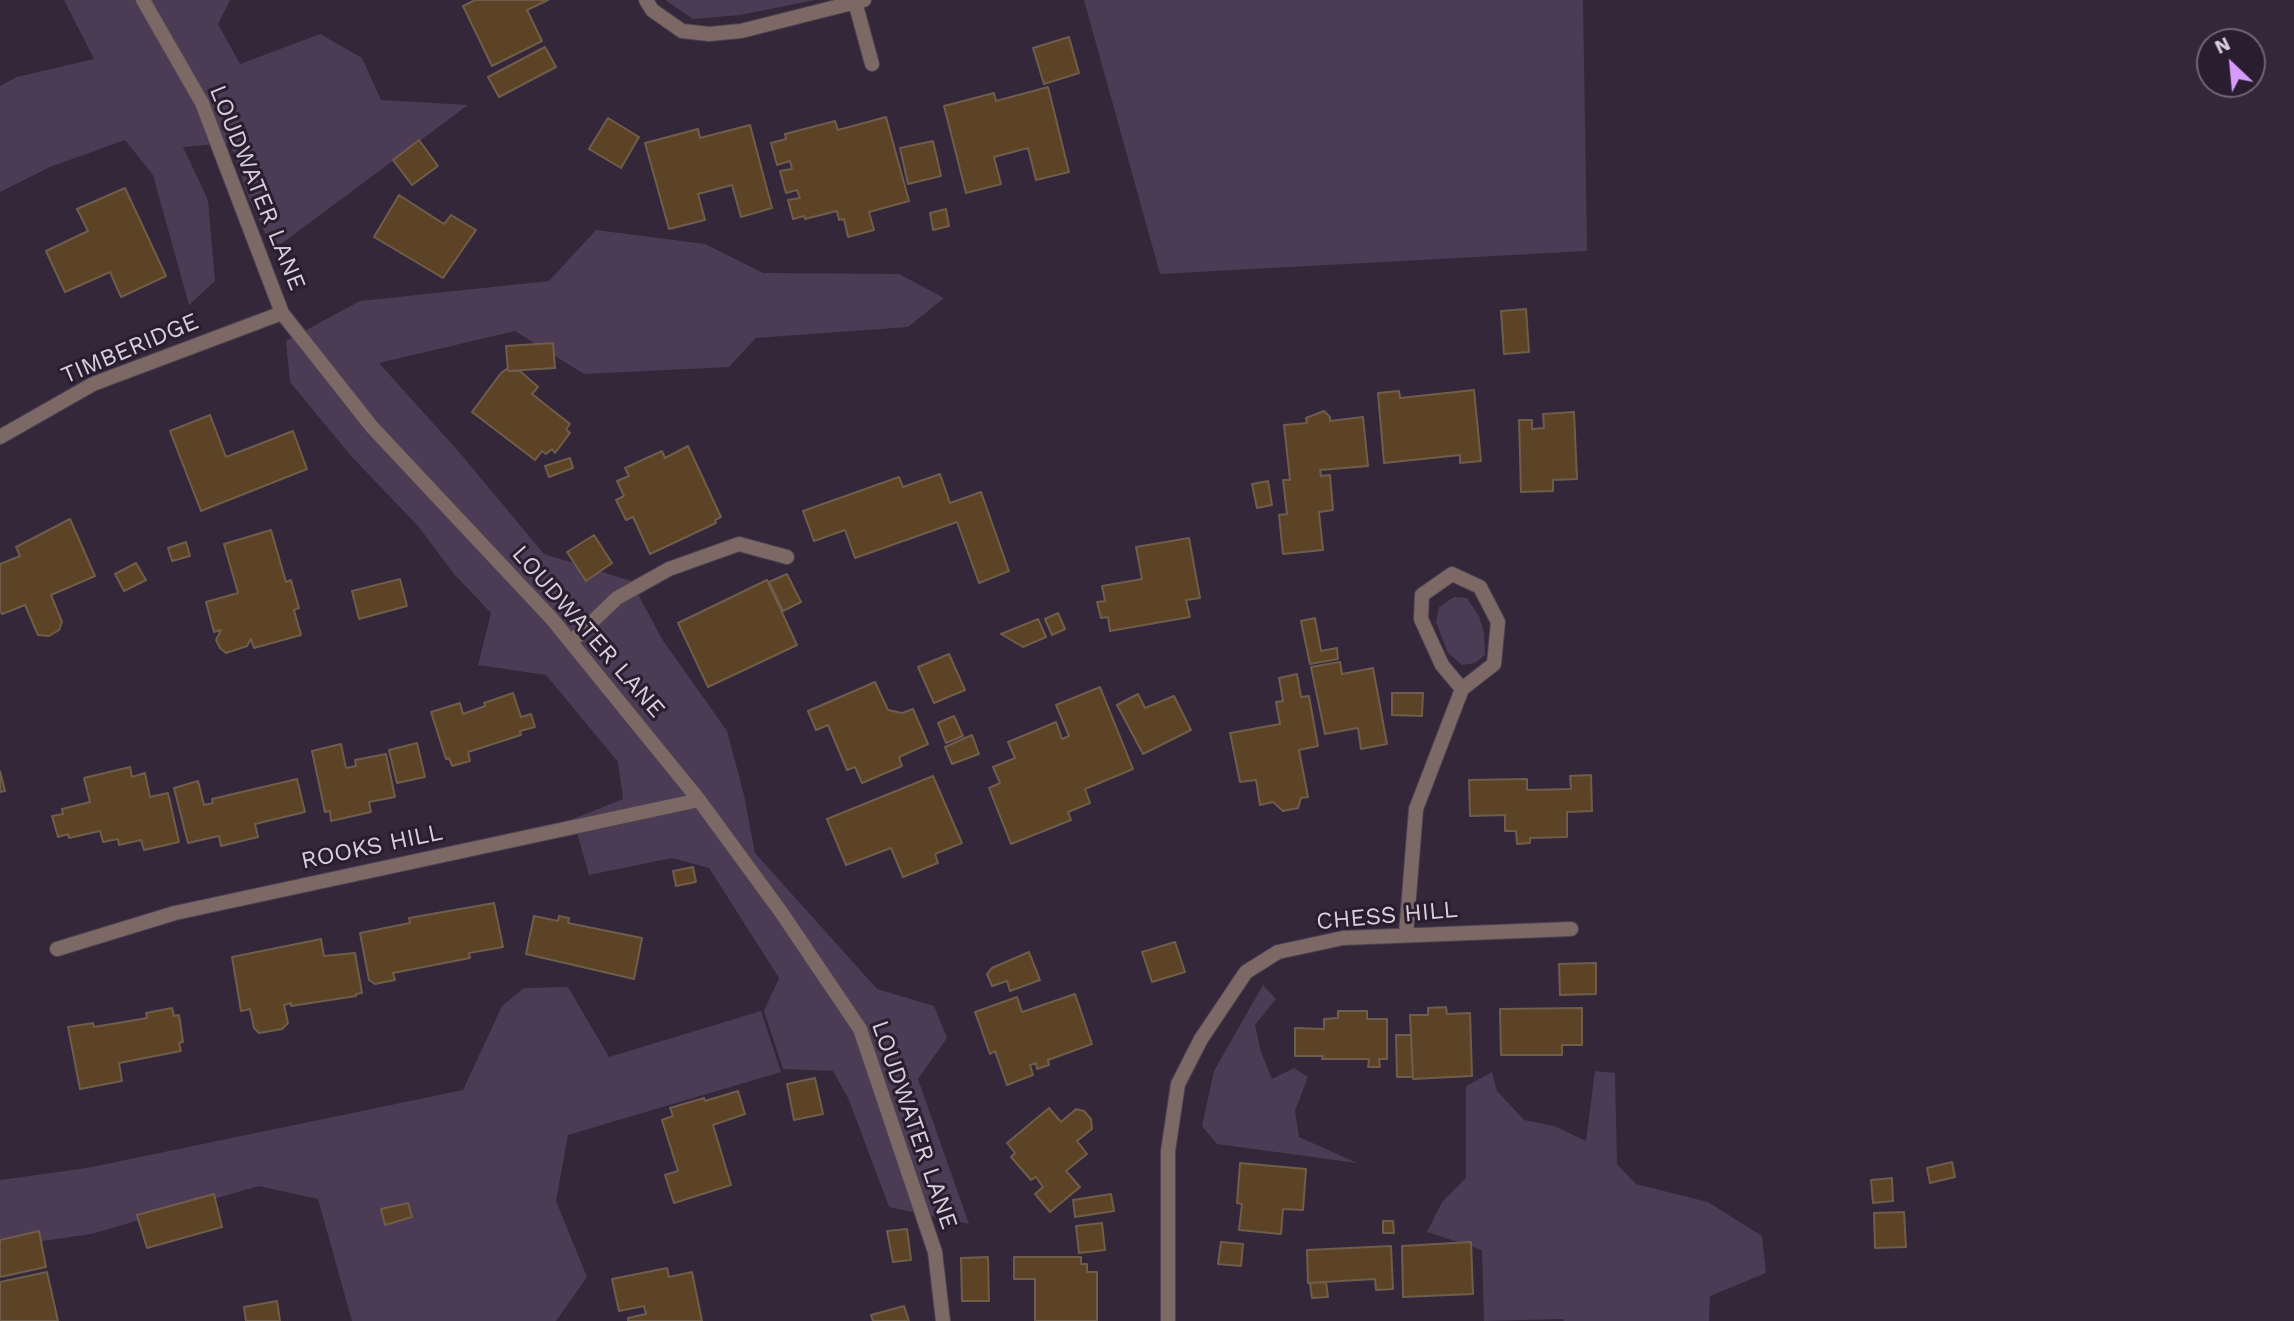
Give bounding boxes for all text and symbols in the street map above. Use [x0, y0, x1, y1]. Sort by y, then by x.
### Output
north arrow [2196, 28, 2266, 98]
text: N [2211, 32, 2234, 59]
street label: LOUDWATER LANE [203, 81, 311, 295]
street label: TIMBERIDGE [57, 307, 203, 391]
street label: LOUDWATER LANE [505, 540, 671, 724]
street label: ROOKS HILL [299, 818, 445, 876]
street label: CHESS HILL [1315, 895, 1459, 937]
street label: LOUDWATER LANE [865, 1017, 963, 1233]

